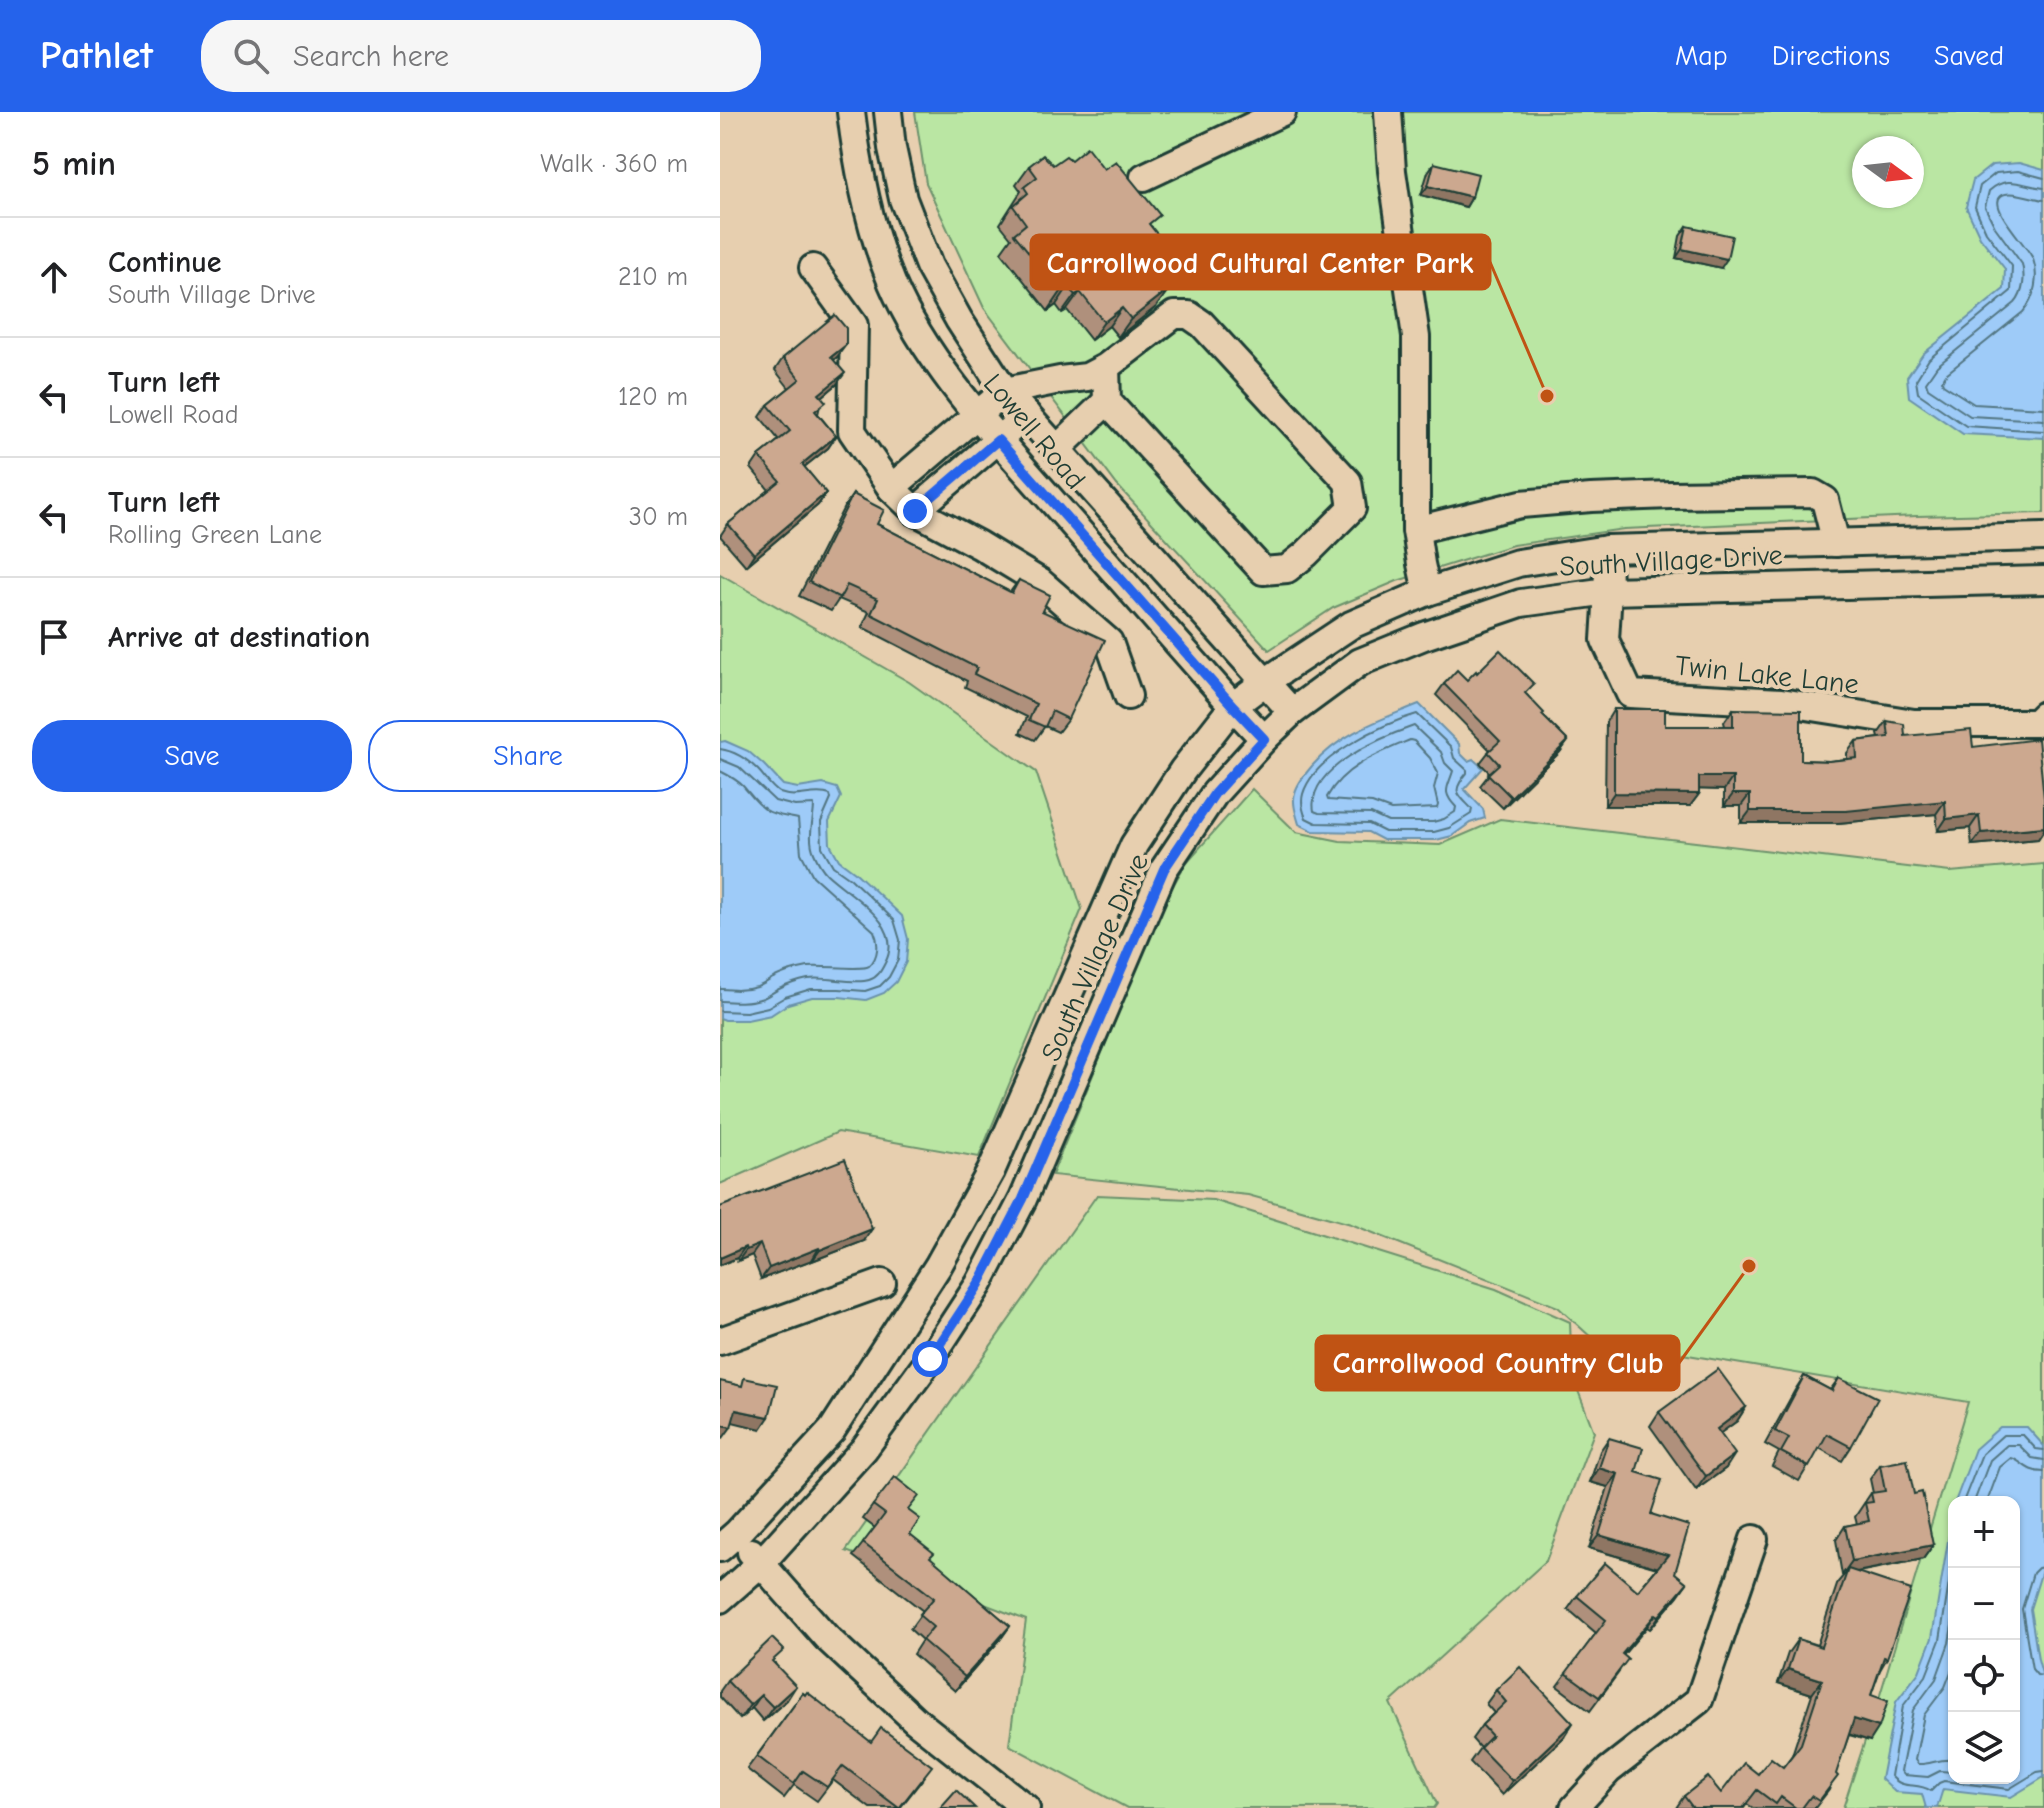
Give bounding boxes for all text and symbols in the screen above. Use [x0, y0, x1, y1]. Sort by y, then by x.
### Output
search box [201, 20, 761, 92]
text: Pathlet [40, 34, 153, 78]
icon: search [229, 34, 273, 78]
text: Search here [293, 39, 449, 74]
text: Map [1675, 40, 1728, 72]
text: Directions [1772, 40, 1890, 72]
text: Saved [1934, 40, 2004, 72]
north arrow [1852, 136, 1924, 208]
text: 5 min [32, 144, 116, 184]
text: Walk · 360 m [540, 149, 688, 179]
callout: Carrollwood Cultural Center Park [1031, 235, 1490, 289]
text: Continue [108, 245, 222, 280]
text: Carrollwood Cultural Center Park [1046, 246, 1474, 281]
icon: ahead [32, 255, 76, 299]
text: 210 m [618, 262, 688, 292]
text: South Village Drive [108, 280, 316, 310]
text: Turn left [108, 365, 220, 400]
street label: Lowell Road [977, 368, 1092, 496]
icon: left [32, 375, 76, 419]
text: 120 m [618, 382, 688, 412]
text: Lowell Road [108, 400, 238, 430]
text: Turn left [108, 485, 220, 520]
route end [897, 493, 933, 529]
icon: left [32, 495, 76, 539]
text: 30 m [629, 502, 688, 532]
text: Rolling Green Lane [108, 520, 322, 550]
street label: South Village Drive [1559, 539, 1783, 583]
icon: arrive [32, 615, 76, 659]
text: Arrive at destination [108, 620, 370, 655]
street label: Twin Lake Lane [1674, 649, 1860, 701]
button: Save [32, 720, 352, 792]
button: Share [368, 720, 688, 792]
street label: South Village Drive [1035, 849, 1155, 1066]
callout: Carrollwood Country Club [1316, 1336, 1679, 1390]
route start [912, 1341, 948, 1377]
text: Carrollwood Country Club [1333, 1346, 1663, 1381]
map controls [1948, 1496, 2020, 1784]
button: + [1948, 1496, 2020, 1568]
button: − [1948, 1568, 2020, 1640]
button: locate [1948, 1640, 2020, 1712]
button: layers [1948, 1712, 2020, 1784]

